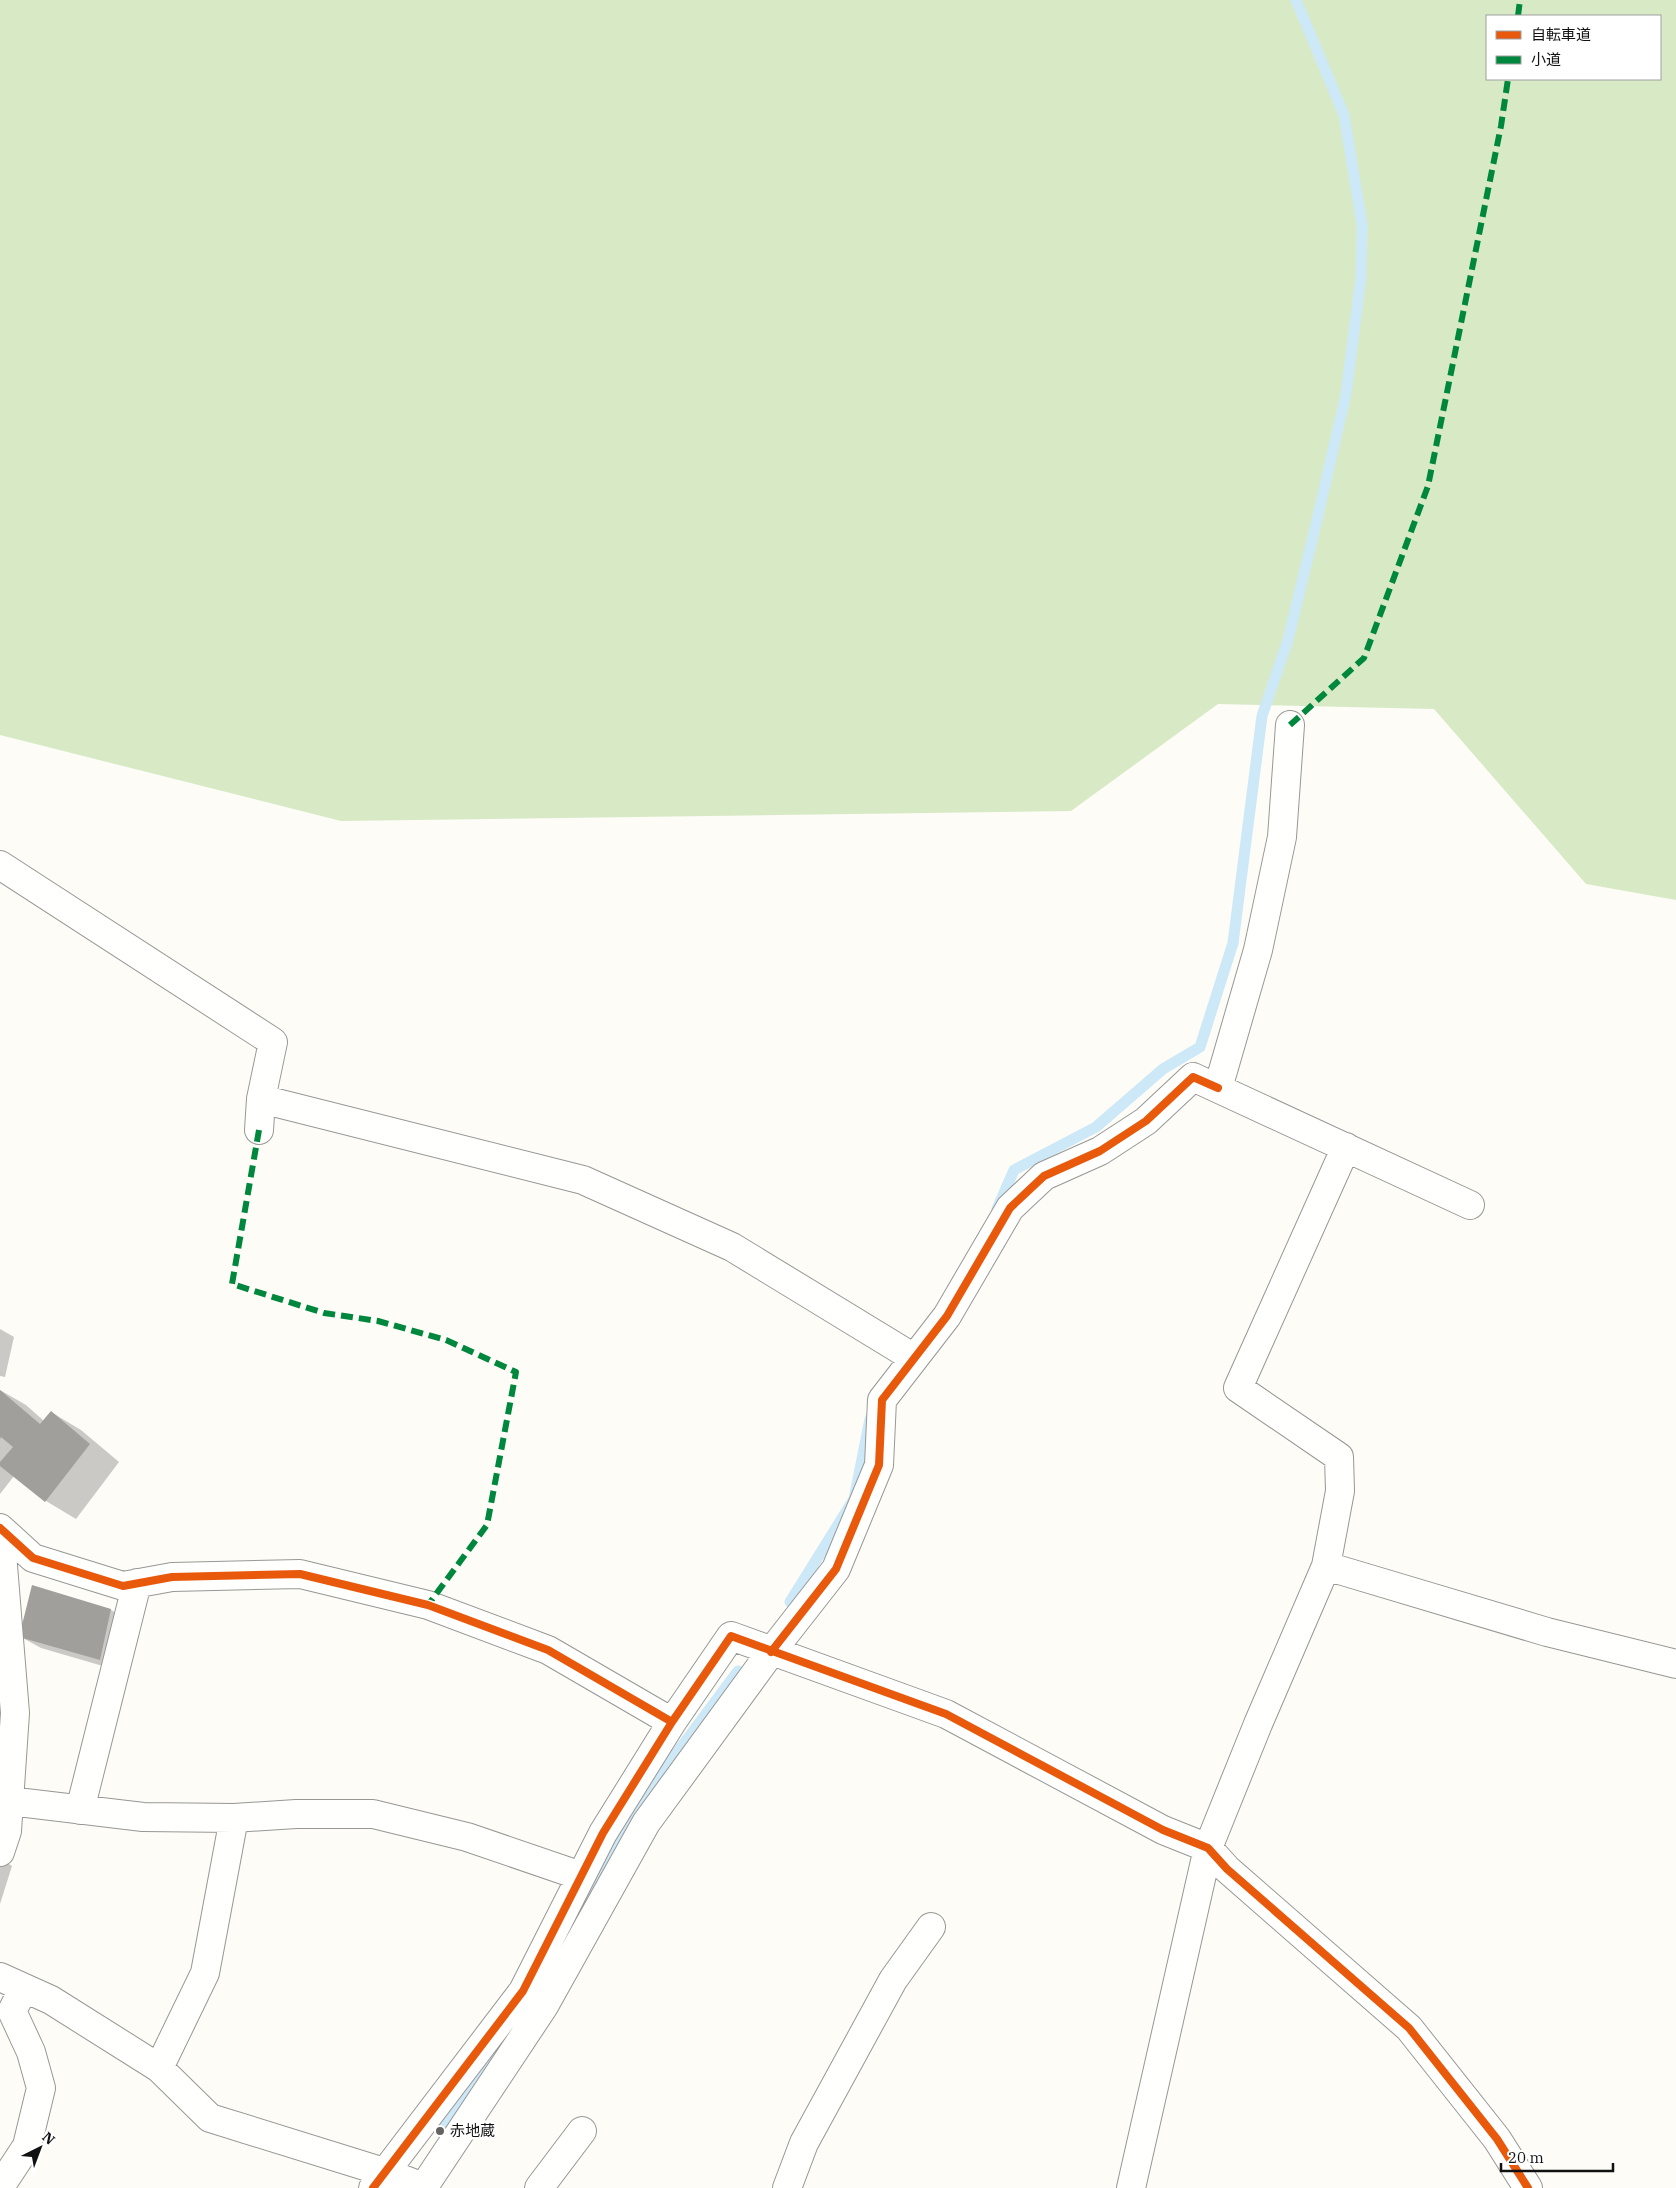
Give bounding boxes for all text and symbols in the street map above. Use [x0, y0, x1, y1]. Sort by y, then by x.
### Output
legend [1486, 15, 1661, 80]
text: 自転車道 [1531, 25, 1591, 44]
text: 小道 [1531, 50, 1561, 69]
place label: 赤地蔵 [450, 2121, 495, 2140]
north arrow [15, 2123, 65, 2173]
marker: 赤地蔵 [434, 2125, 446, 2137]
text: N [39, 2128, 59, 2149]
scale bar [1501, 2140, 1614, 2172]
text: 20 m [1508, 2148, 1544, 2167]

